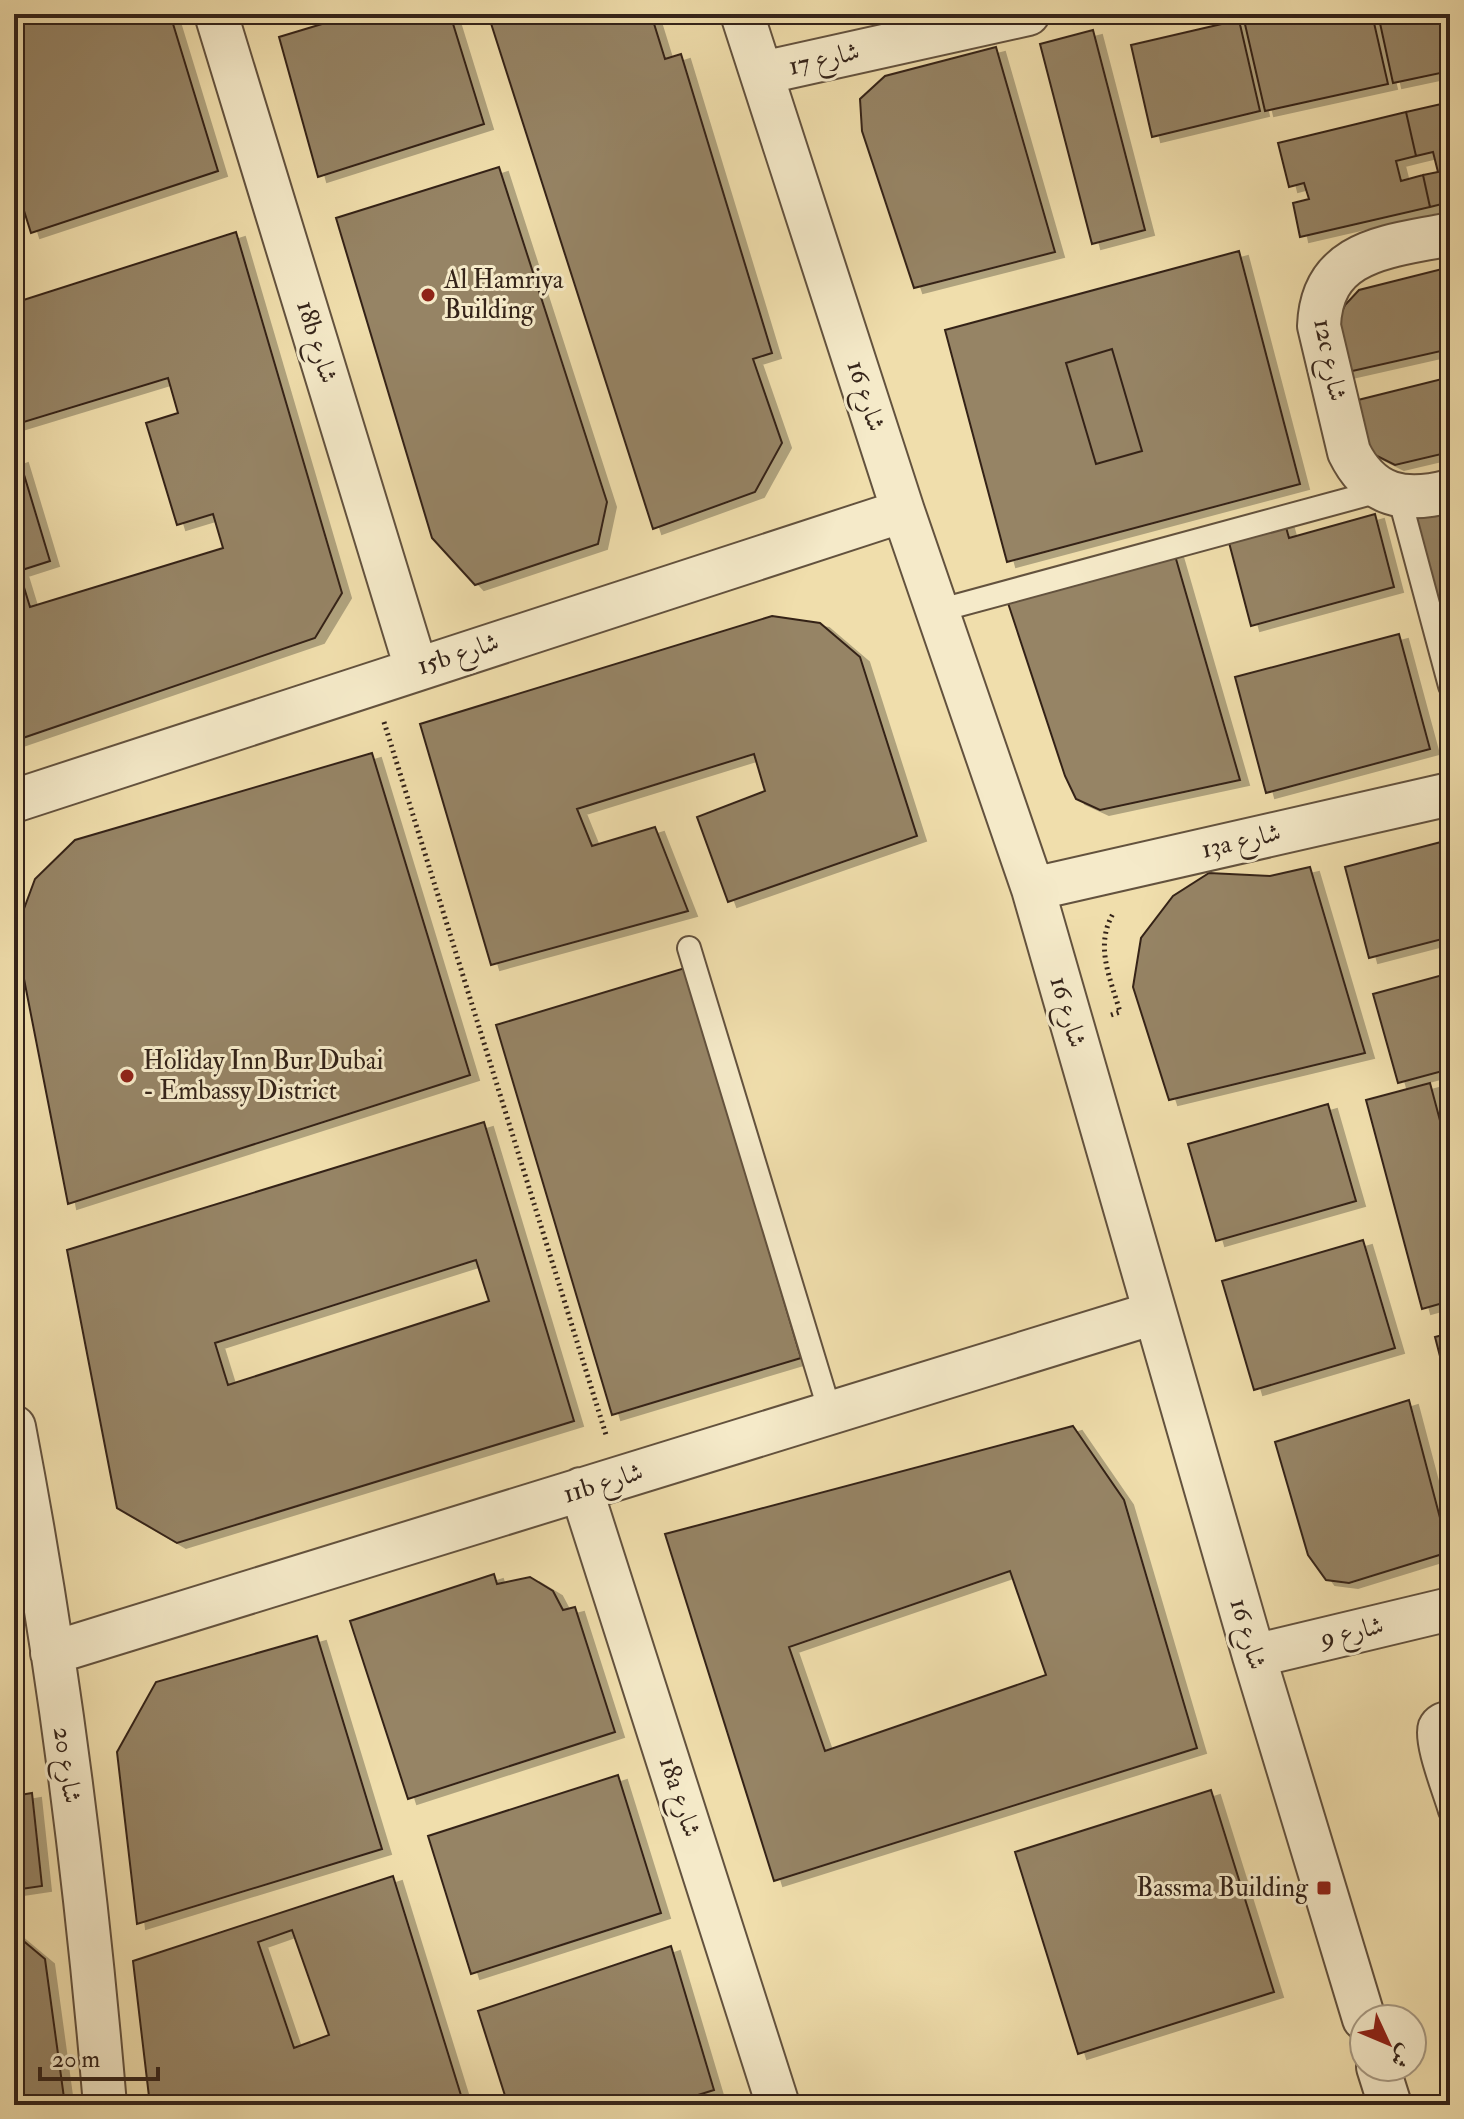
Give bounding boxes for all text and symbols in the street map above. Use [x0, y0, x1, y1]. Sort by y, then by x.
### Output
street label: شارع 17 [785, 35, 864, 88]
place label: Al Hamriya Building [443, 264, 564, 326]
marker: Al Hamriya Building [419, 286, 437, 304]
street label: 18b شارع [285, 297, 345, 389]
street label: 12c شارع [1301, 316, 1354, 405]
street label: شارع 16 [835, 356, 892, 437]
street label: 15b شارع [413, 626, 504, 687]
street label: 13a شارع [1198, 816, 1285, 871]
street label: شارع 16 [1038, 973, 1093, 1053]
place label: Holiday Inn Bur Dubai - Embassy District [143, 1045, 383, 1107]
marker: Holiday Inn Bur Dubai - Embassy District [118, 1067, 136, 1085]
street label: 11b شارع [559, 1456, 648, 1515]
street label: شارع 16 [1218, 1595, 1273, 1675]
street label: شارع 9 [1315, 1609, 1388, 1660]
street label: شارع 20 [41, 1725, 88, 1806]
street label: 18a شارع [647, 1753, 708, 1843]
place label: Bassma Building [1136, 1872, 1309, 1904]
marker: Bassma Building [1315, 1879, 1333, 1897]
north arrow [1348, 2003, 1428, 2083]
scale bar [40, 2031, 158, 2081]
text: ش [1384, 2039, 1419, 2074]
text: 20 m [52, 2044, 101, 2075]

